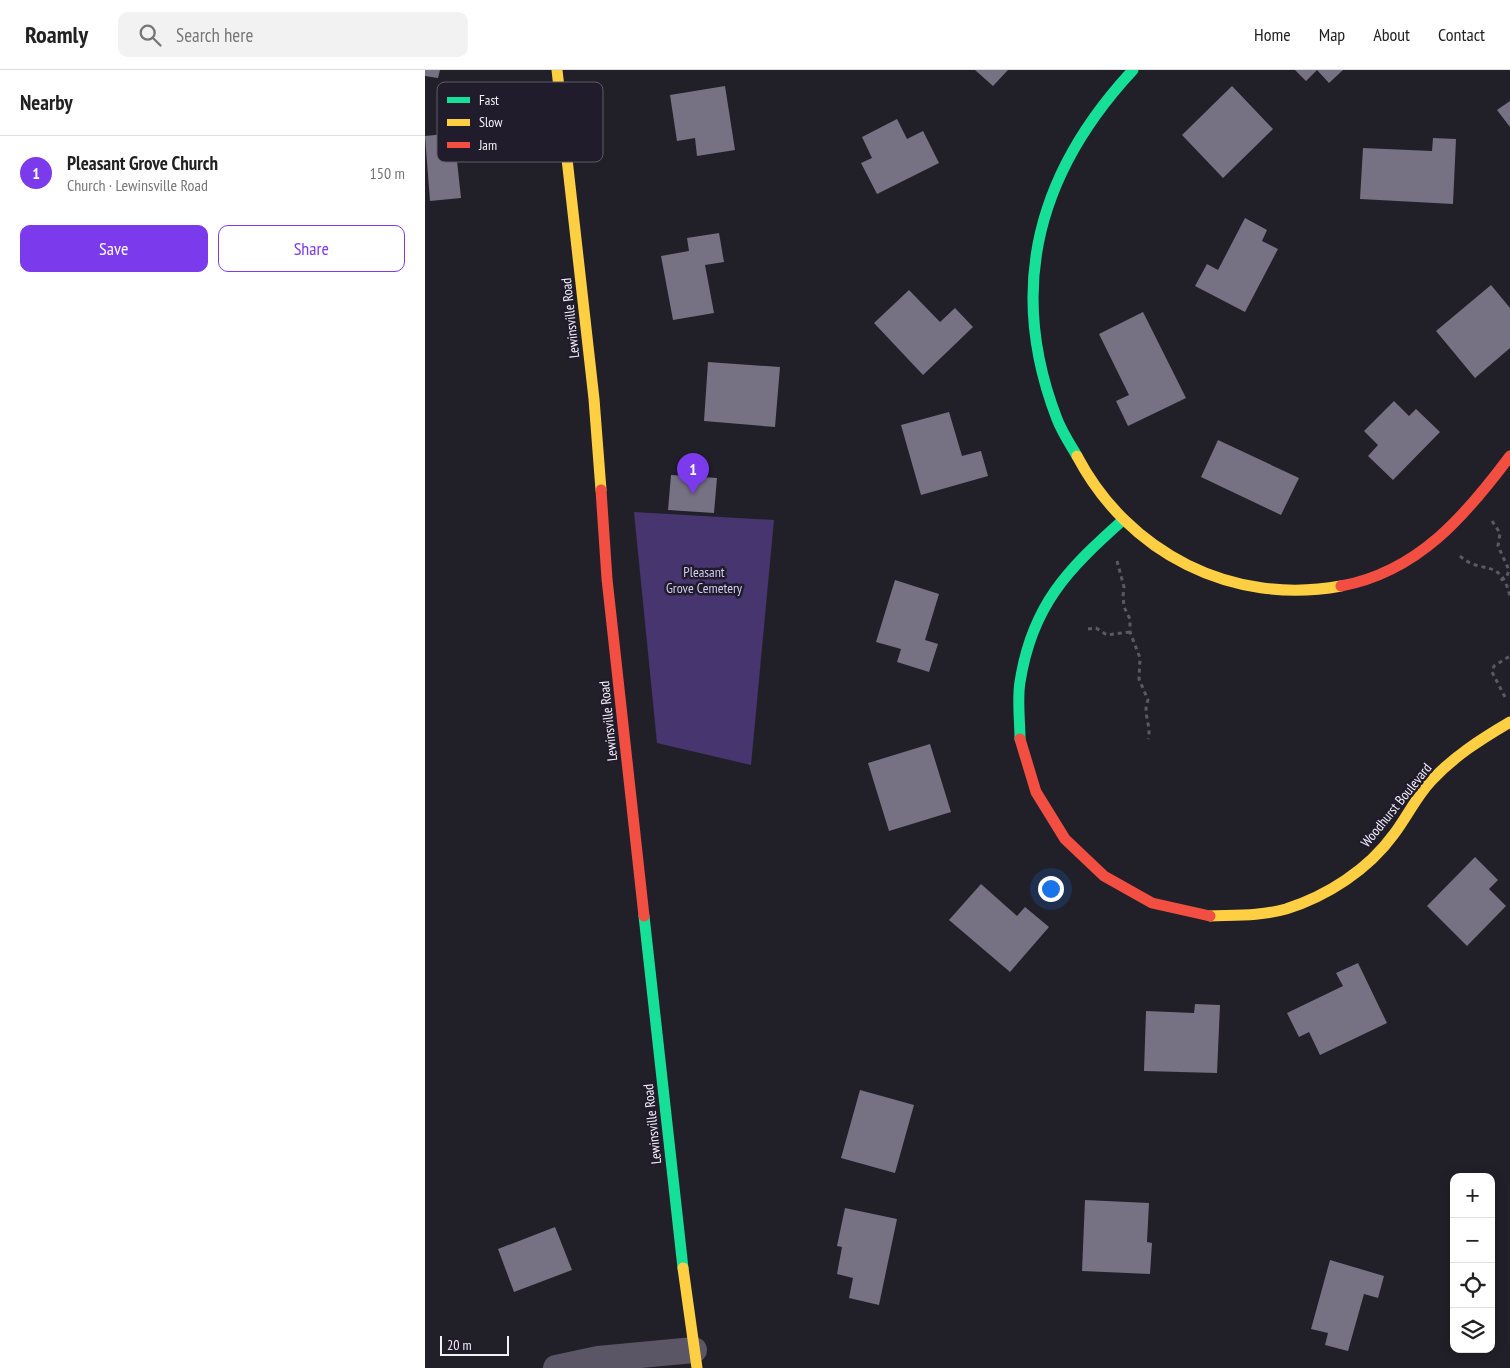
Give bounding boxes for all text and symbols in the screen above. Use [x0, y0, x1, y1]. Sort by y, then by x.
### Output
search box [118, 12, 468, 57]
text: Roamly [25, 19, 88, 50]
icon: search [136, 21, 164, 49]
text: Search here [176, 23, 253, 47]
text: Home [1254, 23, 1291, 46]
text: Map [1319, 23, 1345, 46]
text: About [1373, 23, 1410, 46]
text: Contact [1438, 23, 1485, 46]
legend [437, 82, 603, 162]
text: Nearby [20, 89, 73, 116]
text: Fast [479, 91, 499, 109]
text: Slow [479, 113, 503, 131]
text: Jam [478, 136, 497, 154]
text: Pleasant Grove Church [67, 151, 218, 175]
text: 1 [32, 163, 40, 183]
text: 150 m [370, 163, 405, 183]
text: Church · Lewinsville Road [67, 175, 208, 195]
button: Save [20, 225, 208, 272]
button: Share [218, 225, 405, 272]
street label: Lewinsville Road [557, 277, 583, 359]
pin: 1 [677, 453, 709, 494]
park label: Pleasant Grove Cemetery [666, 563, 743, 597]
street label: Lewinsville Road [595, 680, 621, 762]
street label: Woodhurst Boulevard [1357, 759, 1435, 851]
your location [1038, 876, 1064, 902]
street label: Lewinsville Road [639, 1083, 665, 1165]
map controls [1450, 1173, 1495, 1353]
button: + [1450, 1173, 1495, 1218]
button: − [1450, 1218, 1495, 1263]
button: locate [1450, 1263, 1495, 1308]
button: layers [1450, 1308, 1495, 1353]
scale bar [440, 1333, 509, 1356]
text: 20 m [447, 1336, 472, 1354]

